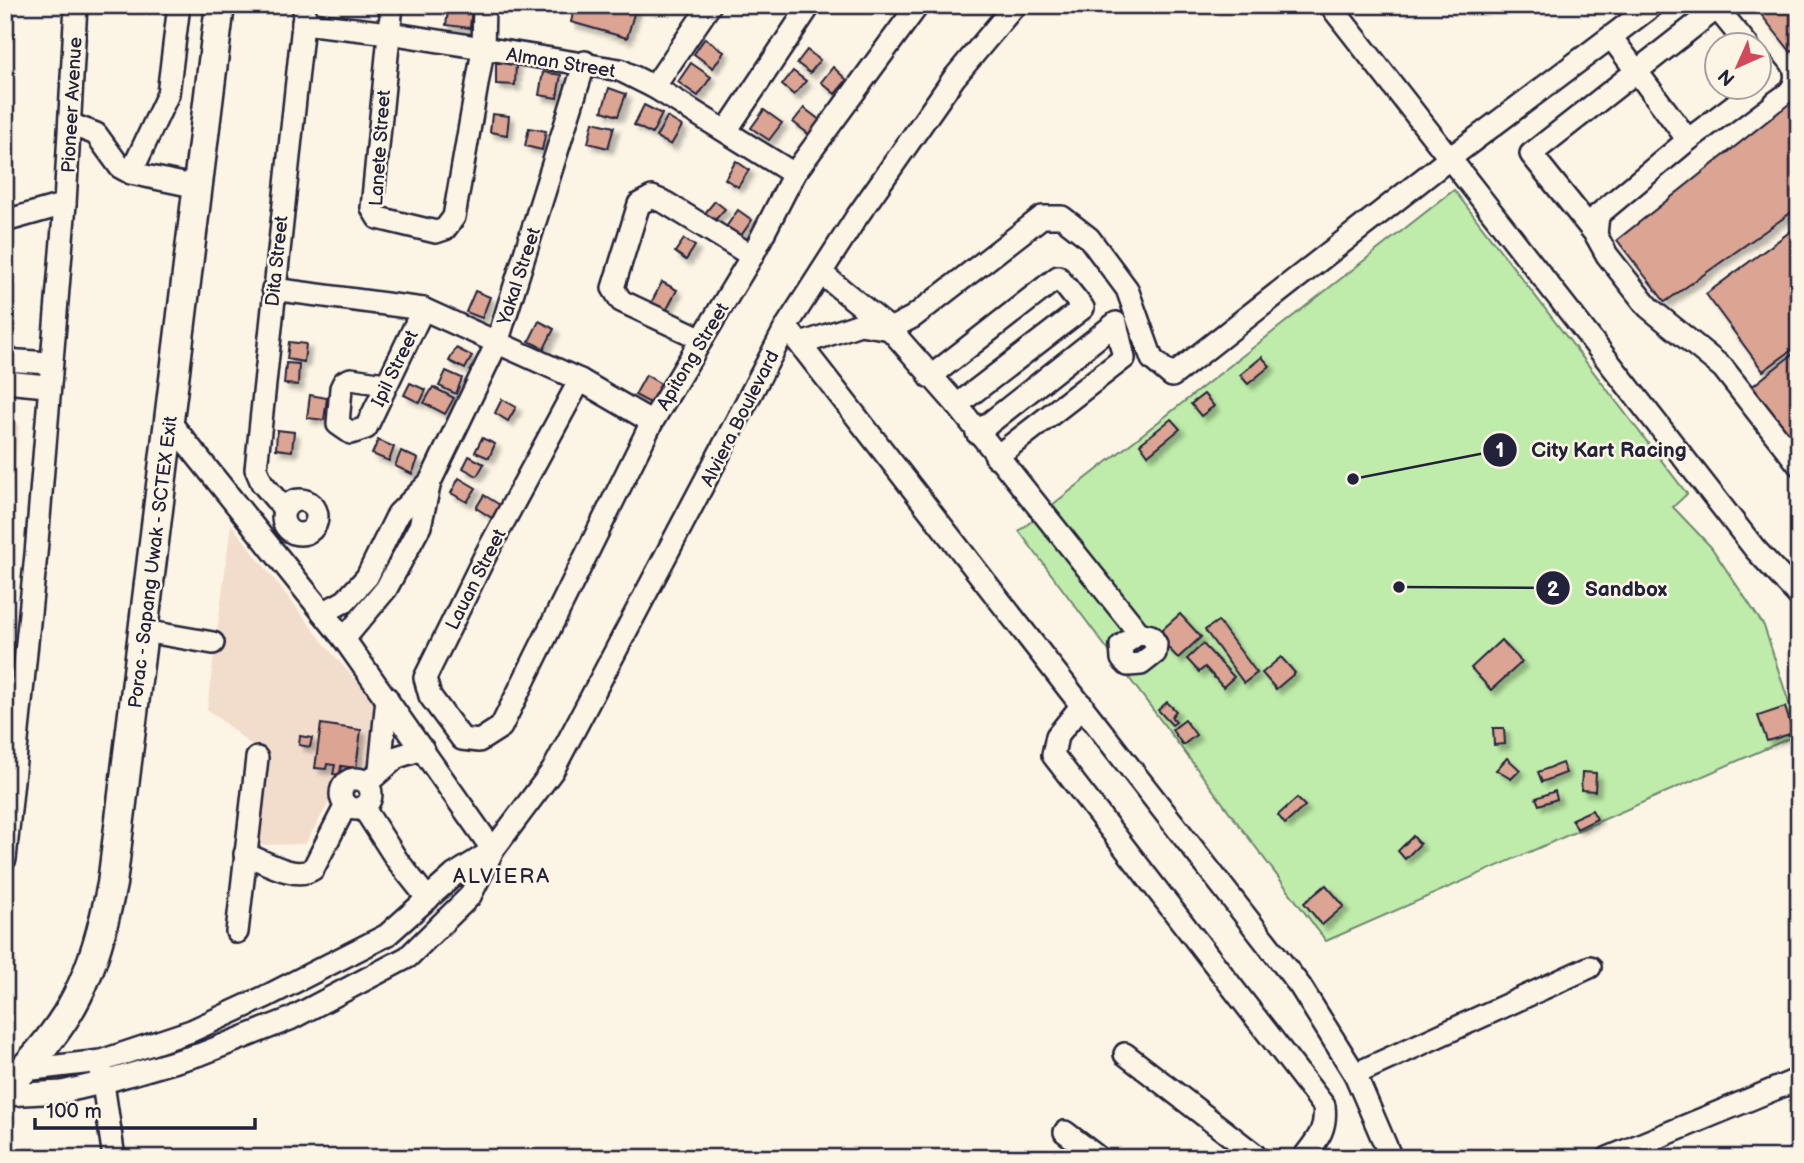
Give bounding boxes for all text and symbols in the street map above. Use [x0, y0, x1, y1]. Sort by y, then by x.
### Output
north arrow [1702, 32, 1772, 102]
street label: Pioneer Avenue [57, 36, 88, 174]
street label: Alman Street [505, 44, 617, 83]
text: N [1714, 64, 1740, 90]
street label: Lanete Street [365, 89, 396, 207]
street label: Dita Street [261, 214, 294, 308]
street label: Yakal Street [493, 225, 546, 329]
street label: Apitong Street [652, 299, 735, 415]
street label: Ipil Street [367, 326, 424, 411]
street label: Alviera Boulevard [696, 347, 785, 491]
street label: Porac - Sapang Uwak - SCTEX Exit [124, 415, 183, 709]
callout: City Kart Racing [1482, 429, 1701, 471]
text: 1 [1496, 438, 1504, 463]
text: City Kart Racing [1531, 438, 1687, 463]
street label: Lauan Street [441, 525, 512, 634]
callout: Sandbox [1536, 567, 1681, 609]
text: 2 [1547, 577, 1560, 602]
text: Sandbox [1585, 577, 1668, 602]
district label: ALVIERA [453, 864, 551, 889]
scale bar [35, 1086, 256, 1130]
text: 100 m [46, 1099, 102, 1124]

